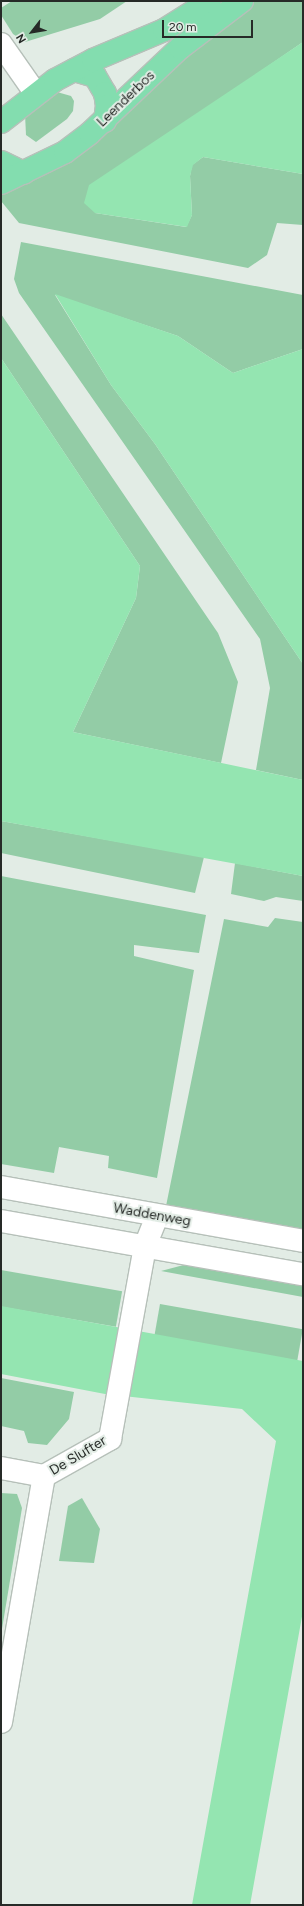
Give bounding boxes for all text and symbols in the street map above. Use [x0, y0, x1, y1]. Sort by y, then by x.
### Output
north arrow [12, 12, 52, 52]
scale bar [164, 12, 255, 38]
text: 20 m [169, 20, 197, 34]
text: N [14, 31, 29, 45]
street label: Leenderbos [94, 67, 158, 131]
street label: Waddenweg [112, 1200, 192, 1230]
street label: De Slufter [47, 1433, 109, 1479]

